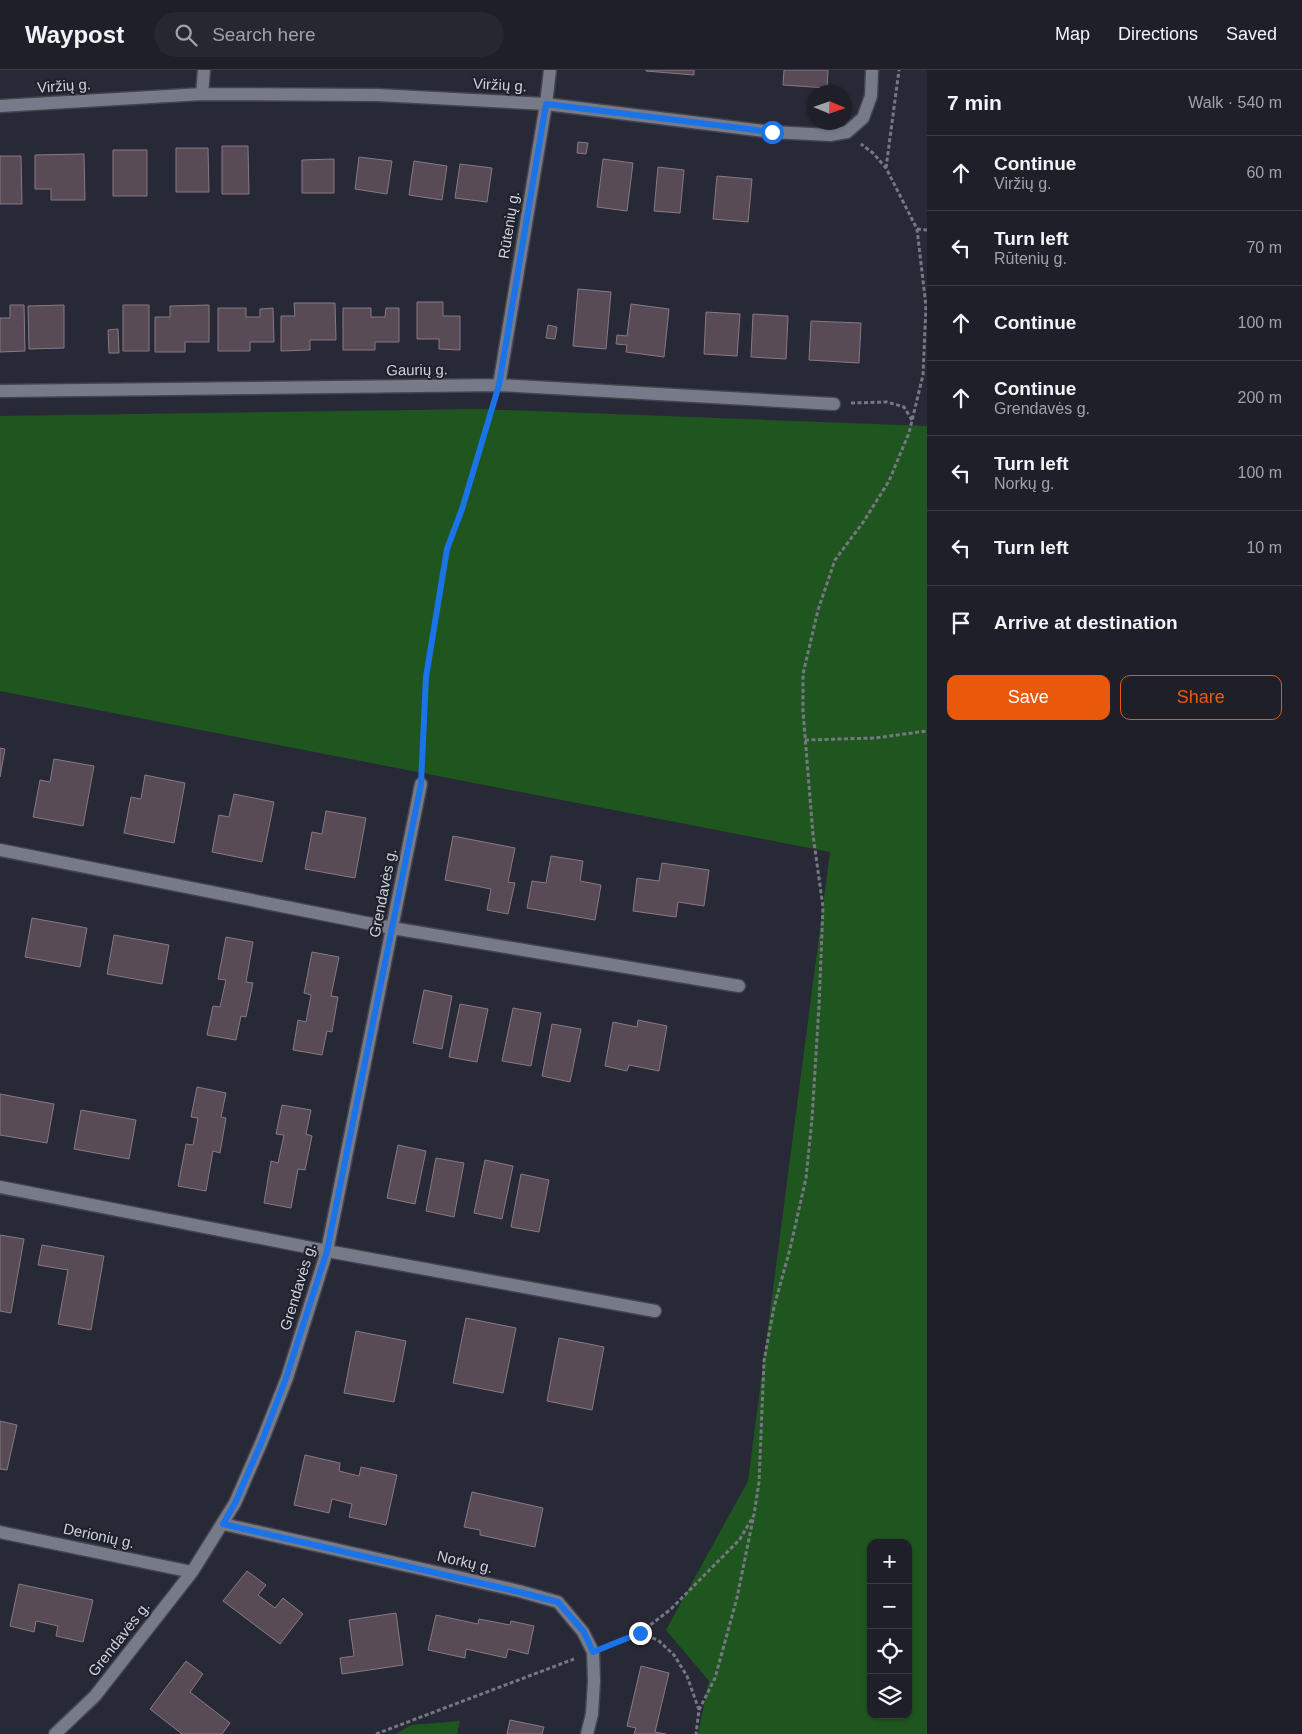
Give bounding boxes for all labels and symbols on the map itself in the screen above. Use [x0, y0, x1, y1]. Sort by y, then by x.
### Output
street label: Viržių g. [36, 75, 91, 96]
street label: Viržių g. [473, 75, 527, 94]
north arrow [807, 85, 852, 130]
route start [761, 121, 784, 144]
street label: Rūtenių g. [495, 190, 522, 260]
street label: Gaurių g. [386, 360, 448, 379]
street label: Grendavės g. [366, 847, 399, 939]
street label: Grendavės g. [276, 1241, 319, 1332]
street label: Derionių g. [62, 1520, 136, 1551]
street label: Norkų g. [436, 1547, 495, 1576]
street label: Grendavės g. [84, 1598, 153, 1679]
route end [629, 1622, 652, 1645]

